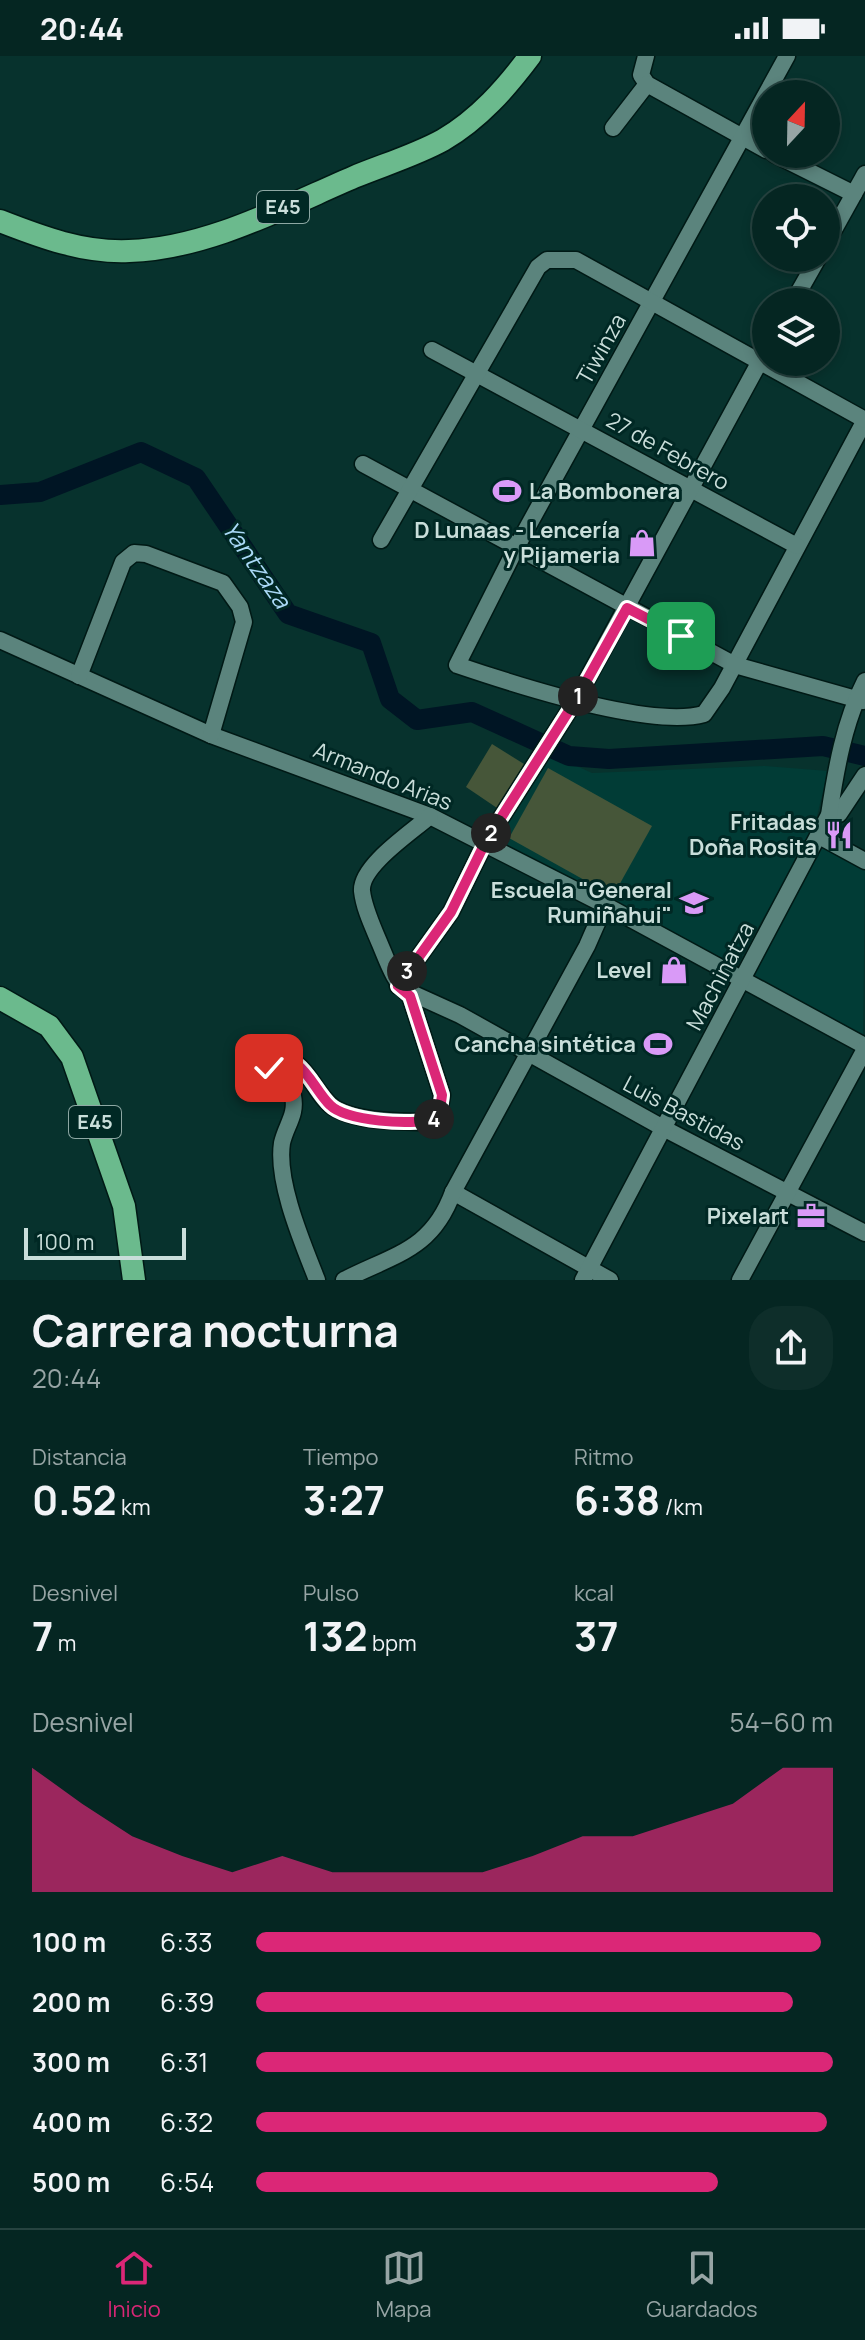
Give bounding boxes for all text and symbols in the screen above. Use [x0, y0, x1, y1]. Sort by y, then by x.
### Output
text: 20:44 [40, 8, 124, 49]
north arrow [752, 80, 840, 168]
map controls [752, 80, 840, 376]
button: locate [752, 184, 840, 272]
road number: E45 [257, 191, 309, 223]
button: layers [752, 288, 840, 376]
street label: Tiwinza [569, 308, 633, 390]
street label: 27 de Febrero [601, 405, 735, 497]
sports icon: La Bombonera [492, 476, 522, 506]
place label: La Bombonera [529, 476, 680, 506]
water label: Yantzaza [215, 514, 300, 616]
place label: D Lunaas - Lencería y Pijameria [414, 515, 620, 570]
shop icon: D Lunaas - Lencería y Pijameria [627, 528, 657, 558]
pin [647, 602, 715, 670]
icon: arrive [659, 614, 703, 658]
pin: 1 [558, 676, 598, 716]
text: 1 [573, 681, 583, 711]
street label: Armando Arias [309, 735, 457, 817]
place label: Fritadas Doña Rosita [689, 807, 817, 862]
pin: 2 [471, 813, 511, 853]
text: 2 [484, 818, 498, 848]
restaurant icon: Fritadas Doña Rosita [824, 820, 854, 850]
place label: Escuela "General Rumiñahui" [491, 875, 672, 930]
school or university icon: Escuela "General Rumiñahui" [679, 888, 709, 918]
street label: Machinatza [679, 917, 761, 1035]
pin: 3 [387, 951, 427, 991]
place label: Level [596, 955, 652, 985]
shop icon: Level [659, 955, 689, 985]
text: 3 [401, 956, 413, 986]
place label: Cancha sintética [455, 1029, 636, 1059]
sports icon: Cancha sintética [643, 1029, 673, 1059]
pin [235, 1034, 303, 1102]
icon: check [247, 1046, 291, 1090]
street label: Luis Bastidas [618, 1068, 750, 1158]
pin: 4 [414, 1099, 454, 1139]
text: 4 [427, 1104, 441, 1134]
road number: E45 [69, 1106, 121, 1138]
place label: Pixelart [707, 1201, 789, 1231]
office icon: Pixelart [796, 1201, 826, 1231]
scale bar [24, 1224, 186, 1260]
text: 100 m [36, 1227, 94, 1257]
text: Carrera nocturna [32, 1300, 399, 1360]
button: share [749, 1306, 833, 1390]
text: 20:44 [32, 1360, 101, 1396]
text: Distancia [32, 1442, 127, 1472]
text: Tiempo [303, 1442, 378, 1472]
text: Ritmo [574, 1442, 633, 1472]
text: 0.52 [32, 1472, 117, 1527]
text: 3:27 [303, 1472, 385, 1527]
text: 6:38 [574, 1472, 660, 1527]
text: km [117, 1492, 151, 1522]
text: /km [660, 1492, 703, 1522]
text: Desnivel [32, 1578, 118, 1608]
text: Pulso [303, 1578, 359, 1608]
text: kcal [574, 1578, 614, 1608]
text: 7 [32, 1608, 53, 1663]
text: 132 [303, 1608, 368, 1663]
text: 37 [574, 1608, 619, 1663]
text: m [53, 1628, 76, 1658]
text: bpm [368, 1628, 417, 1658]
text: Desnivel [32, 1704, 134, 1740]
text: 54–60 m [729, 1704, 833, 1740]
text: 100 m [32, 1924, 106, 1960]
text: 6:33 [160, 1924, 213, 1960]
text: 200 m [32, 1984, 110, 2020]
text: 6:39 [160, 1984, 214, 2020]
text: 300 m [32, 2044, 110, 2080]
text: 6:31 [160, 2044, 208, 2080]
text: 400 m [32, 2104, 111, 2140]
text: 6:32 [160, 2104, 213, 2140]
text: 500 m [32, 2164, 110, 2200]
text: 6:54 [160, 2164, 214, 2200]
tab: Inicio [107, 2246, 161, 2324]
tab: Mapa [376, 2246, 432, 2324]
tab: Guardados [646, 2246, 758, 2324]

